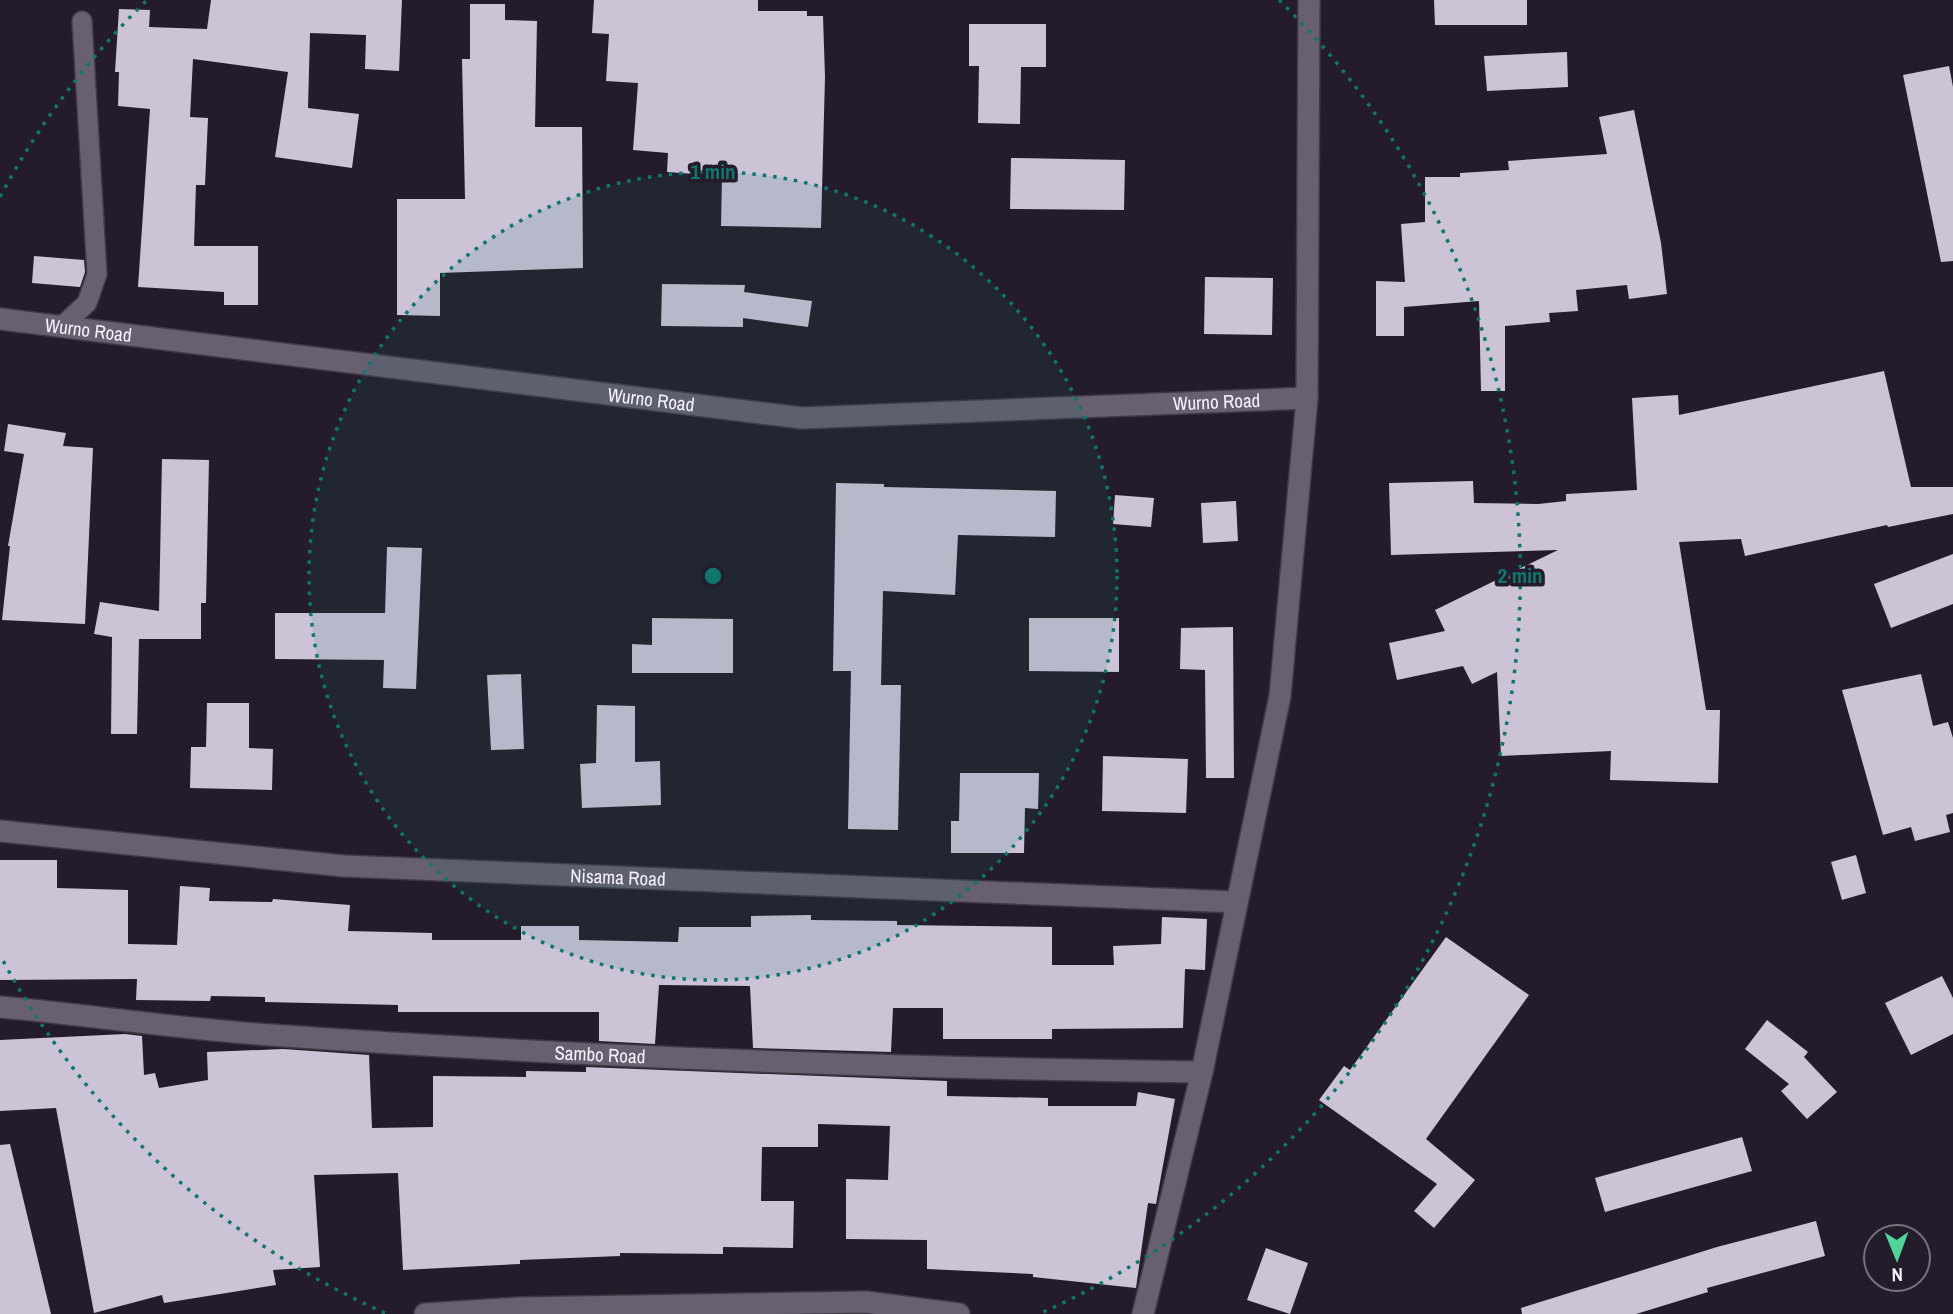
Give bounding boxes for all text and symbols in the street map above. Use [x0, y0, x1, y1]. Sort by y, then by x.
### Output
text: 1 min [691, 157, 735, 186]
street label: Wurno Road [43, 312, 133, 348]
street label: Wurno Road [606, 381, 696, 418]
street label: Wurno Road [1172, 387, 1261, 416]
text: 2 min [1498, 561, 1542, 590]
centre of rings [701, 564, 725, 588]
street label: Nisama Road [570, 862, 666, 892]
street label: Sambo Road [554, 1039, 646, 1069]
north arrow [1862, 1223, 1932, 1293]
text: N [1891, 1262, 1903, 1288]

